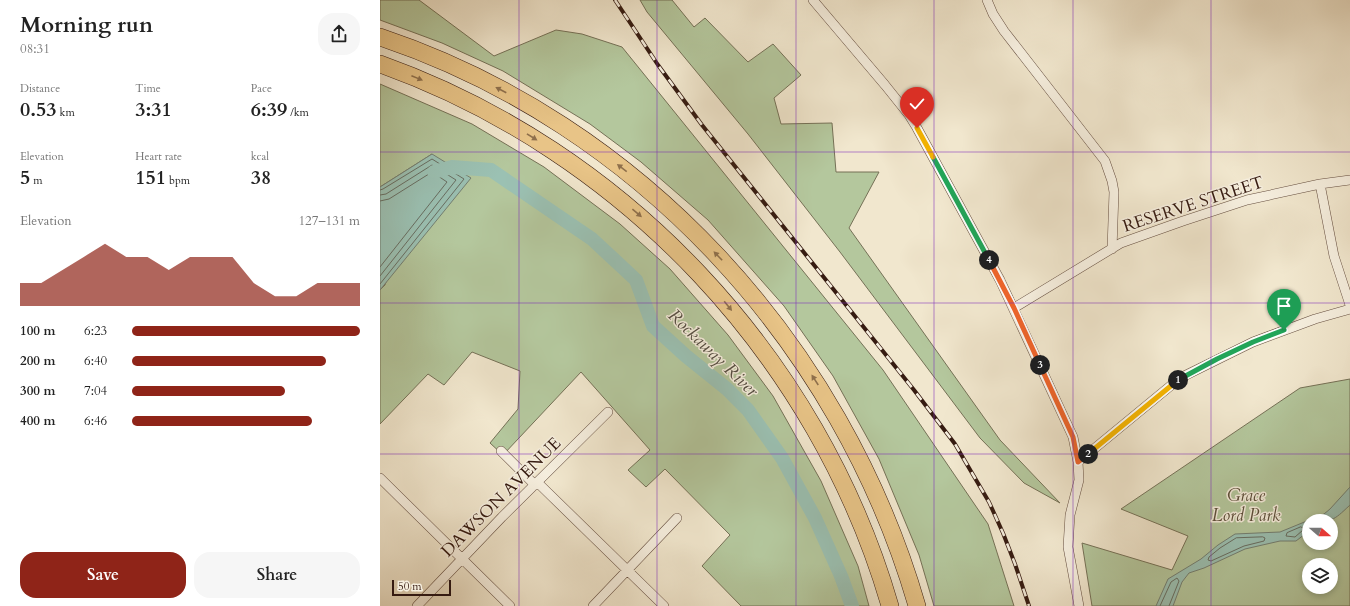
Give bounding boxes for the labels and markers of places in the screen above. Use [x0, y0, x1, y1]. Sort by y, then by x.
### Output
pin [900, 87, 934, 128]
pin: 4 [979, 250, 999, 270]
pin [1267, 289, 1301, 330]
pin: 3 [1030, 355, 1050, 375]
pin: 1 [1168, 370, 1188, 390]
pin: 2 [1078, 444, 1098, 464]

